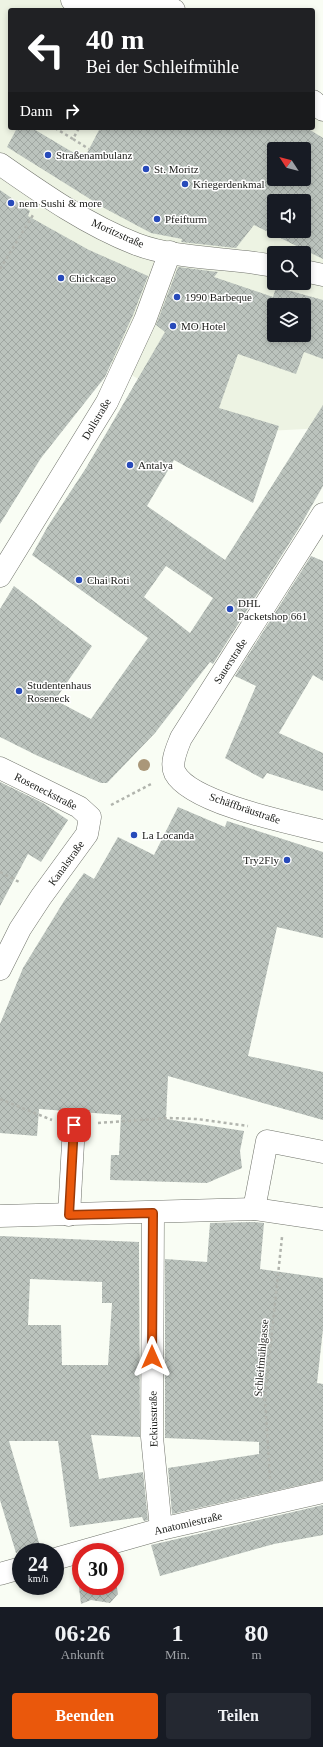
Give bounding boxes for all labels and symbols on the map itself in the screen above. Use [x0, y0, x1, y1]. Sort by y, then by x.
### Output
north arrow [267, 142, 311, 186]
place label: Straßenambulanz [56, 149, 132, 161]
marker: Straßenambulanz [43, 150, 53, 160]
place label: St. Moritz [154, 163, 199, 175]
marker: St. Moritz [141, 164, 151, 174]
place label: Kriegerdenkmal [193, 178, 264, 190]
marker: Kriegerdenkmal [180, 179, 190, 189]
place label: nem Sushi & more [19, 197, 102, 209]
marker: nem Sushi & more [6, 198, 16, 208]
place label: Pfeifturm [165, 213, 208, 225]
marker: Pfeifturm [152, 214, 162, 224]
street label: Moritzstraße [90, 216, 146, 250]
place label: Chickcago [69, 272, 117, 284]
marker: Chickcago [56, 273, 66, 283]
place label: 1990 Barbeque [185, 291, 252, 303]
marker: 1990 Barbeque [172, 292, 182, 302]
place label: MO Hotel [181, 320, 226, 332]
marker: MO Hotel [168, 321, 178, 331]
street label: Dollstraße [79, 396, 113, 442]
place label: Antalya [138, 459, 173, 471]
marker: Antalya [125, 460, 135, 470]
place label: Chai Roti [87, 574, 129, 586]
marker: Chai Roti [74, 575, 84, 585]
place label: DHL Packetshop 661 [238, 597, 307, 622]
marker: DHL Packetshop 661 [225, 604, 235, 614]
street label: Sauerstraße [211, 636, 249, 686]
place label: Studentenhaus Roseneck [27, 679, 91, 704]
marker: Studentenhaus Roseneck [14, 686, 24, 696]
street label: Roseneckstraße [13, 770, 80, 812]
street label: Schäffbräustraße [208, 790, 282, 826]
place label: La Locanda [142, 829, 194, 841]
marker: La Locanda [129, 830, 139, 840]
street label: Kanalstraße [46, 838, 86, 888]
place label: Try2Fly [243, 854, 279, 866]
marker: Try2Fly [282, 855, 292, 865]
pin [57, 1108, 91, 1142]
street label: Schleifmühlgasse [252, 1319, 270, 1397]
position arrow [131, 1336, 173, 1378]
street label: Eckiusstraße [147, 1391, 159, 1447]
street label: Anatomiestraße [153, 1509, 223, 1537]
speed limit sign: 30 [72, 1543, 124, 1595]

